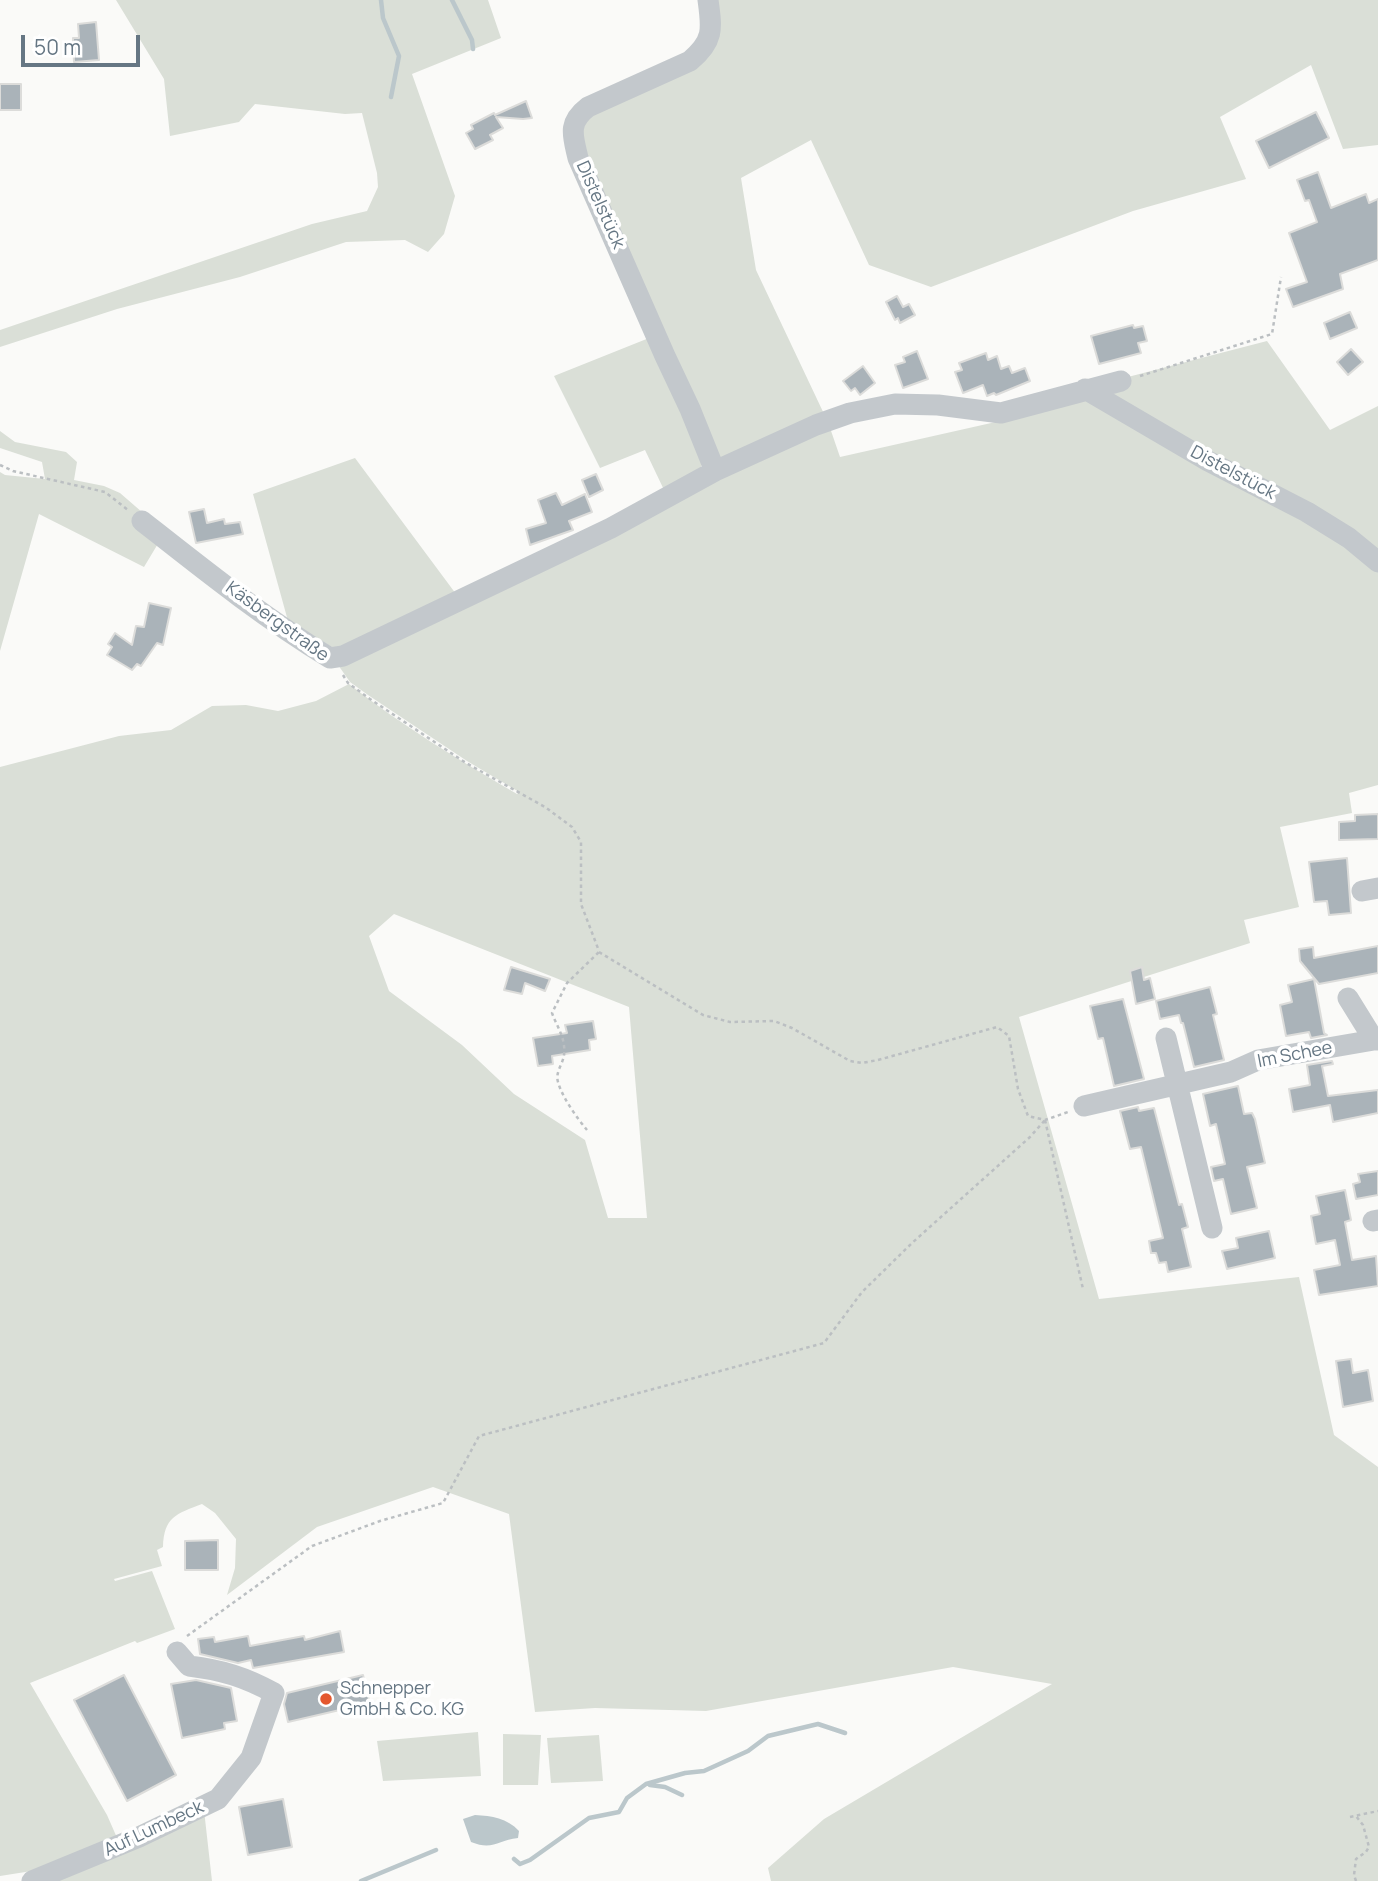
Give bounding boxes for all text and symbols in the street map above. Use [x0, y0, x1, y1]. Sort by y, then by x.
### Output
scale bar [24, 21, 144, 65]
text: 50 m [34, 33, 81, 61]
street label: Distelstück [571, 158, 629, 252]
street label: Distelstück [1187, 442, 1279, 504]
street label: Käsbergstraße [221, 577, 333, 667]
street label: Im Schee [1256, 1037, 1334, 1073]
place label: Schnepper GmbH & Co. KG [340, 1678, 464, 1720]
marker: Schnepper GmbH & Co. KG [318, 1691, 334, 1707]
street label: Auf Lumbeck [101, 1797, 207, 1861]

